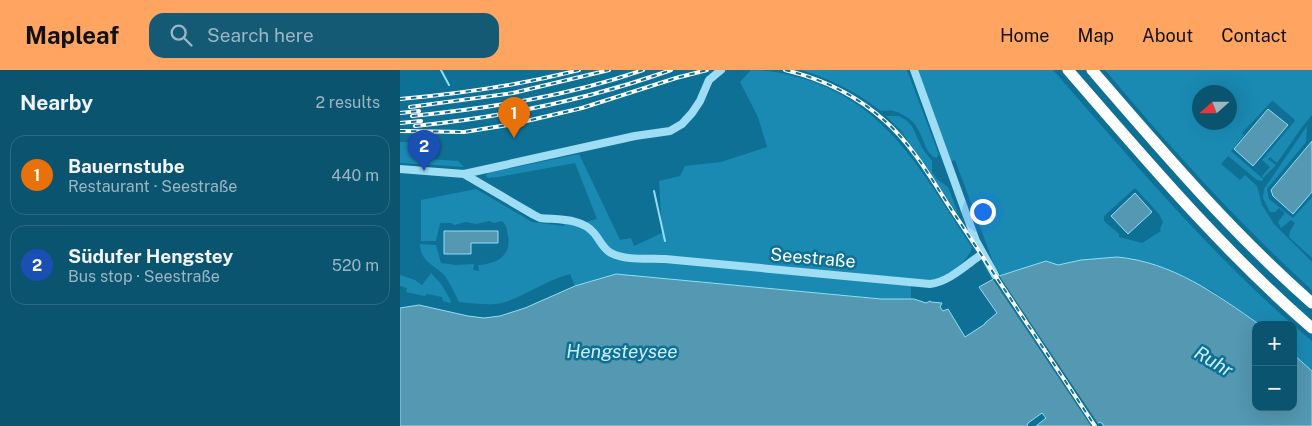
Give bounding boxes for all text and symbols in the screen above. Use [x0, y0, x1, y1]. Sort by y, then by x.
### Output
search box [149, 13, 499, 58]
text: Mapleaf [25, 21, 119, 49]
icon: search [167, 21, 195, 49]
text: Search here [207, 24, 314, 46]
text: Home [1000, 25, 1050, 46]
text: Map [1078, 25, 1114, 46]
text: About [1142, 25, 1193, 46]
text: Contact [1221, 25, 1287, 46]
north arrow [1192, 85, 1237, 130]
text: Nearby [20, 90, 93, 115]
text: 2 results [315, 93, 380, 112]
pin: 1 [498, 97, 530, 138]
pin: 2 [408, 130, 440, 171]
text: Bauernstube [68, 155, 185, 177]
text: 1 [34, 166, 40, 185]
text: 440 m [331, 166, 379, 185]
text: Restaurant · Seestraße [68, 177, 237, 196]
your location [970, 199, 996, 225]
street label: Seestraße [769, 243, 857, 272]
text: Südufer Hengstey [68, 245, 233, 267]
text: 2 [32, 256, 42, 275]
text: 520 m [332, 256, 379, 275]
text: Bus stop · Seestraße [68, 267, 220, 286]
map controls [1252, 321, 1297, 411]
button: + [1252, 321, 1297, 366]
water label: Hengsteysee [566, 340, 678, 362]
water label: Ruhr [1191, 341, 1238, 381]
button: − [1252, 366, 1297, 411]

